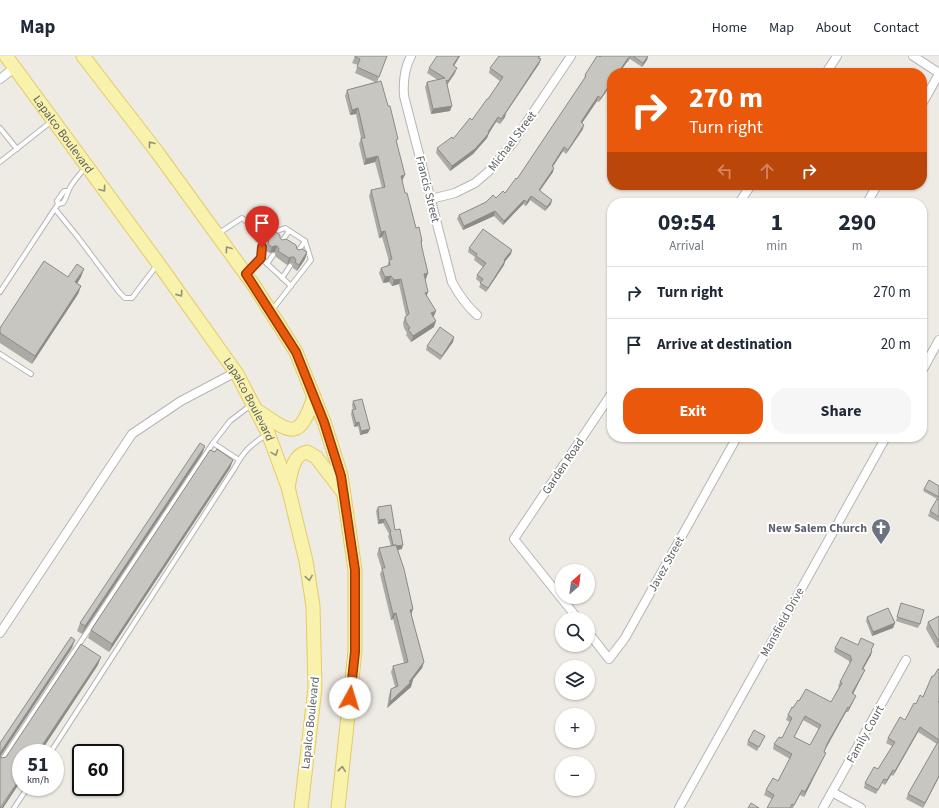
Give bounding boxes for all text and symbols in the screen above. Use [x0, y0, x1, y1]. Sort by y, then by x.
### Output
text: Map [20, 14, 55, 41]
text: Home [712, 18, 747, 38]
text: Map [769, 18, 794, 38]
text: About [816, 18, 851, 38]
text: Contact [873, 18, 919, 38]
text: 270 m [689, 78, 763, 118]
icon: right [623, 84, 675, 136]
street label: Lapalco Boulevard [29, 92, 97, 177]
street label: Michael Street [484, 108, 541, 175]
text: Turn right [689, 115, 763, 140]
one-way arrow [149, 142, 156, 149]
street label: Francis Street [411, 154, 444, 224]
icon: left [714, 160, 736, 182]
icon: ahead [756, 160, 778, 182]
icon: right [798, 160, 820, 182]
one-way arrow [99, 184, 106, 191]
text: 09:54 [658, 205, 716, 240]
text: 1 [771, 205, 783, 240]
text: 290 [838, 205, 876, 240]
pin [245, 206, 279, 247]
icon: arrive [251, 212, 273, 234]
text: Arrival [669, 237, 704, 255]
text: min [766, 237, 787, 255]
text: m [852, 237, 863, 255]
one-way arrow [226, 247, 233, 254]
icon: right [623, 282, 645, 304]
text: Turn right [657, 282, 723, 303]
text: 270 m [873, 282, 911, 303]
one-way arrow [175, 289, 182, 296]
icon: arrive [623, 334, 645, 356]
text: Arrive at destination [657, 334, 792, 355]
text: 20 m [881, 334, 911, 355]
street label: Lapalco Boulevard [219, 354, 278, 443]
button: Exit [623, 388, 763, 434]
button: Share [771, 388, 911, 434]
street label: Garden Road [538, 435, 589, 498]
one-way arrow [270, 449, 279, 456]
church icon: New Salem Church [870, 517, 892, 545]
place label: New Salem Church [768, 520, 867, 537]
street label: Javez Street [644, 534, 689, 595]
north arrow [555, 564, 595, 604]
map controls [555, 564, 595, 796]
one-way arrow [304, 575, 313, 581]
street label: Mansfield Drive [756, 584, 809, 660]
button: search [555, 612, 595, 652]
button: layers [555, 660, 595, 700]
street label: Lapalco Boulevard [297, 676, 324, 770]
position arrow [329, 677, 371, 719]
street label: Family Court [843, 702, 888, 766]
button: + [555, 708, 595, 748]
speed limit sign: 60 [72, 744, 124, 796]
text: 51 [27, 751, 49, 779]
button: − [555, 756, 595, 796]
one-way arrow [337, 766, 346, 772]
text: km/h [27, 773, 49, 787]

